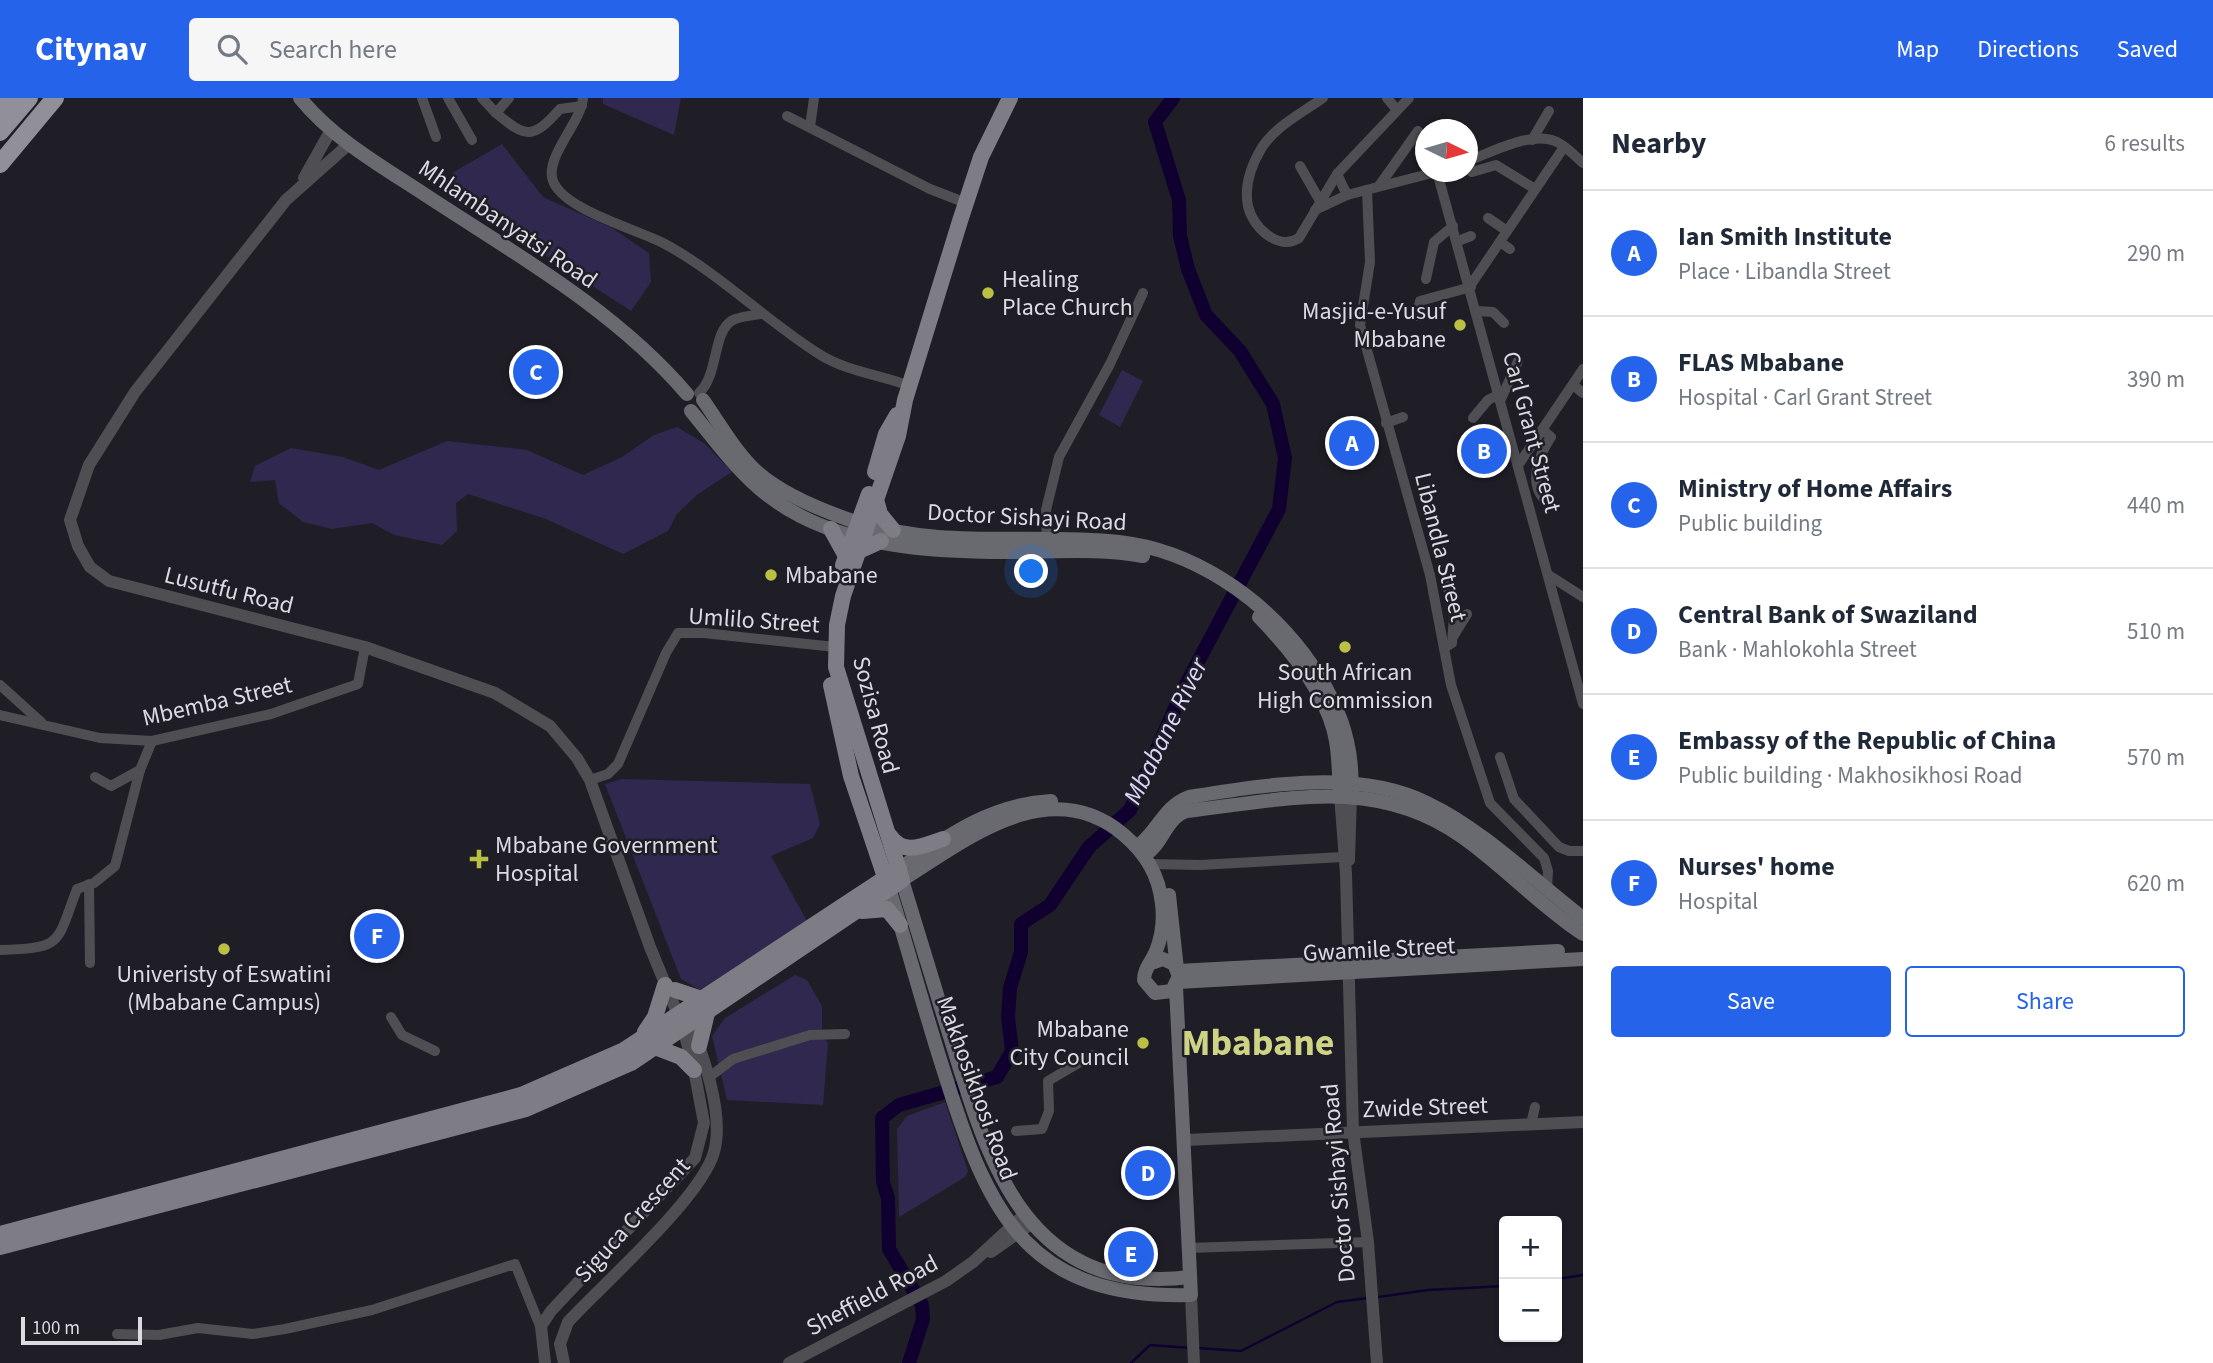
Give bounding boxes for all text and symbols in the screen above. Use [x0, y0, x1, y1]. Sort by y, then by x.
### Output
search box [189, 18, 679, 81]
text: Citynav [35, 26, 147, 73]
icon: search [213, 30, 251, 68]
text: Search here [269, 31, 397, 68]
text: Map [1896, 32, 1939, 67]
text: Directions [1977, 32, 2079, 67]
text: Saved [2117, 32, 2178, 67]
north arrow [1415, 119, 1478, 182]
text: Nearby [1611, 122, 1706, 165]
text: 6 results [2105, 127, 2185, 160]
street label: Mhlambanyatsi Road [411, 151, 604, 297]
text: Ian Smith Institute [1678, 218, 1892, 255]
text: A [1627, 237, 1641, 270]
text: 290 m [2127, 237, 2185, 270]
text: Place · Libandla Street [1678, 255, 1891, 288]
place label: Healing Place Church [1002, 262, 1133, 325]
marker: Healing Place Church [980, 285, 996, 301]
place label: Masjid-e-Yusuf Mbabane [1302, 294, 1447, 357]
marker: Masjid-e-Yusuf Mbabane [1452, 317, 1468, 333]
text: FLAS Mbabane [1678, 344, 1844, 381]
pin: C [513, 346, 559, 398]
street label: Carl Grant Street [1493, 347, 1570, 517]
text: B [1627, 363, 1641, 396]
text: 390 m [2127, 363, 2185, 396]
text: Hospital · Carl Grant Street [1678, 381, 1932, 414]
pin: A [1329, 417, 1375, 469]
pin: B [1461, 425, 1507, 477]
street label: Libandla Street [1405, 469, 1476, 625]
text: Ministry of Home Affairs [1678, 470, 1952, 507]
text: C [1627, 489, 1641, 522]
text: 440 m [2127, 489, 2185, 522]
street label: Doctor Sishayi Road [926, 495, 1128, 540]
text: Public building [1678, 507, 1822, 540]
your location [1014, 554, 1048, 588]
street label: Lusutfu Road [161, 558, 297, 623]
place label: Mbabane [785, 558, 878, 593]
marker: Mbabane [763, 567, 779, 583]
text: Central Bank of Swaziland [1678, 596, 1978, 633]
street label: Umlilo Street [687, 598, 821, 643]
text: D [1627, 615, 1641, 648]
text: 510 m [2127, 615, 2185, 648]
text: Bank · Mahlokohla Street [1678, 633, 1917, 666]
marker: South African High Commission [1337, 639, 1353, 655]
water label: Mbabane River [1114, 651, 1217, 811]
street label: Sozisa Road [843, 653, 908, 778]
place label: South African High Commission [1257, 655, 1433, 718]
street label: Mbemba Street [139, 667, 295, 736]
text: Embassy of the Republic of China [1678, 722, 2056, 759]
text: E [1628, 741, 1640, 774]
text: 570 m [2127, 741, 2185, 774]
text: Public building · Makhosikhosi Road [1678, 759, 2023, 792]
place label: Mbabane Government Hospital [495, 828, 718, 891]
text: Nurses' home [1678, 848, 1835, 885]
marker: Mbabane Government Hospital [469, 849, 489, 869]
text: F [1628, 867, 1640, 900]
text: 620 m [2127, 867, 2185, 900]
text: Hospital [1678, 885, 1758, 918]
pin: F [354, 910, 400, 962]
street label: Gwamile Street [1302, 928, 1456, 971]
marker: Univeristy of Eswatini (Mbabane Campus) [216, 941, 232, 957]
place label: Univeristy of Eswatini (Mbabane Campus) [117, 957, 331, 1020]
button: Save [1611, 966, 1891, 1037]
button: Share [1905, 966, 2185, 1037]
street label: Makhosikhosi Road [927, 991, 1026, 1185]
place label: Mbabane City Council [1009, 1012, 1129, 1075]
district label: Mbabane [1181, 1016, 1335, 1070]
marker: Mbabane City Council [1135, 1035, 1151, 1051]
street label: Doctor Sishayi Road [1312, 1082, 1365, 1284]
street label: Zwide Street [1362, 1088, 1489, 1127]
pin: D [1125, 1147, 1171, 1199]
street label: Siguca Crescent [566, 1150, 699, 1291]
map controls [1499, 1216, 1562, 1342]
button: + [1499, 1216, 1562, 1279]
pin: E [1108, 1228, 1154, 1280]
street label: Sheffield Road [800, 1246, 945, 1345]
button: − [1499, 1279, 1562, 1342]
scale bar [21, 1314, 142, 1346]
text: 100 m [32, 1315, 80, 1342]

